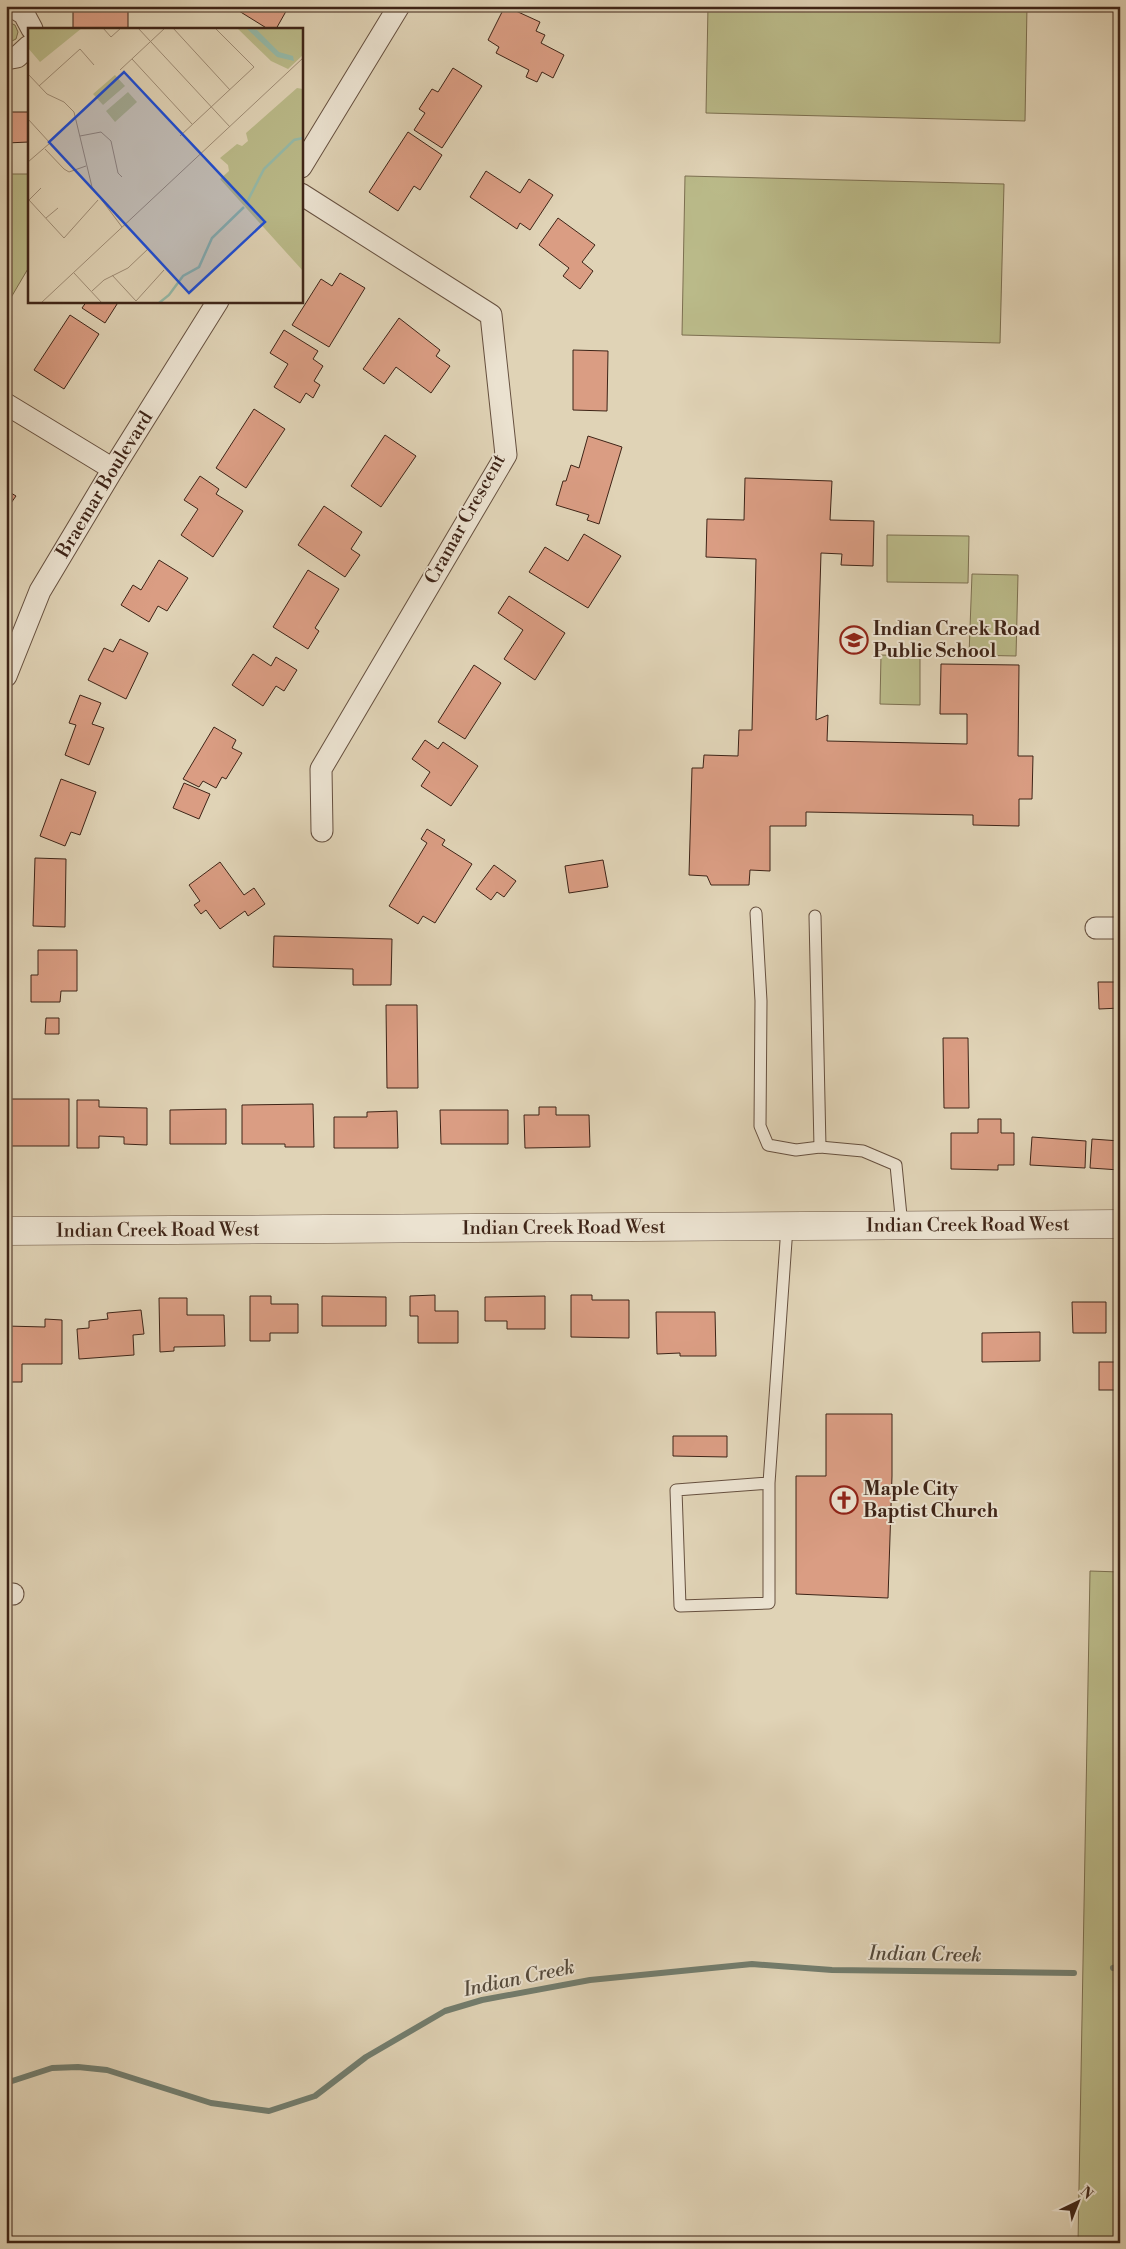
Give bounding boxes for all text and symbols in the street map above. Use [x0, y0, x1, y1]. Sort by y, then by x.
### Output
inset map [28, 28, 302, 302]
street label: Braemar Boulevard [50, 407, 158, 563]
street label: Cramar Crescent [419, 449, 511, 588]
place label: Indian Creek Road Public School [873, 617, 1041, 663]
school or university icon: Indian Creek Road Public School [839, 625, 869, 655]
street label: Indian Creek Road West [866, 1212, 1070, 1238]
street label: Indian Creek Road West [462, 1215, 666, 1240]
street label: Indian Creek Road West [56, 1217, 260, 1243]
place label: Maple City Baptist Church [863, 1477, 999, 1523]
church icon: Maple City Baptist Church [829, 1485, 859, 1515]
water label: Indian Creek [867, 1941, 982, 1968]
water label: Indian Creek [460, 1955, 577, 2003]
north arrow [1054, 2176, 1104, 2226]
text: N [1076, 2183, 1096, 2204]

